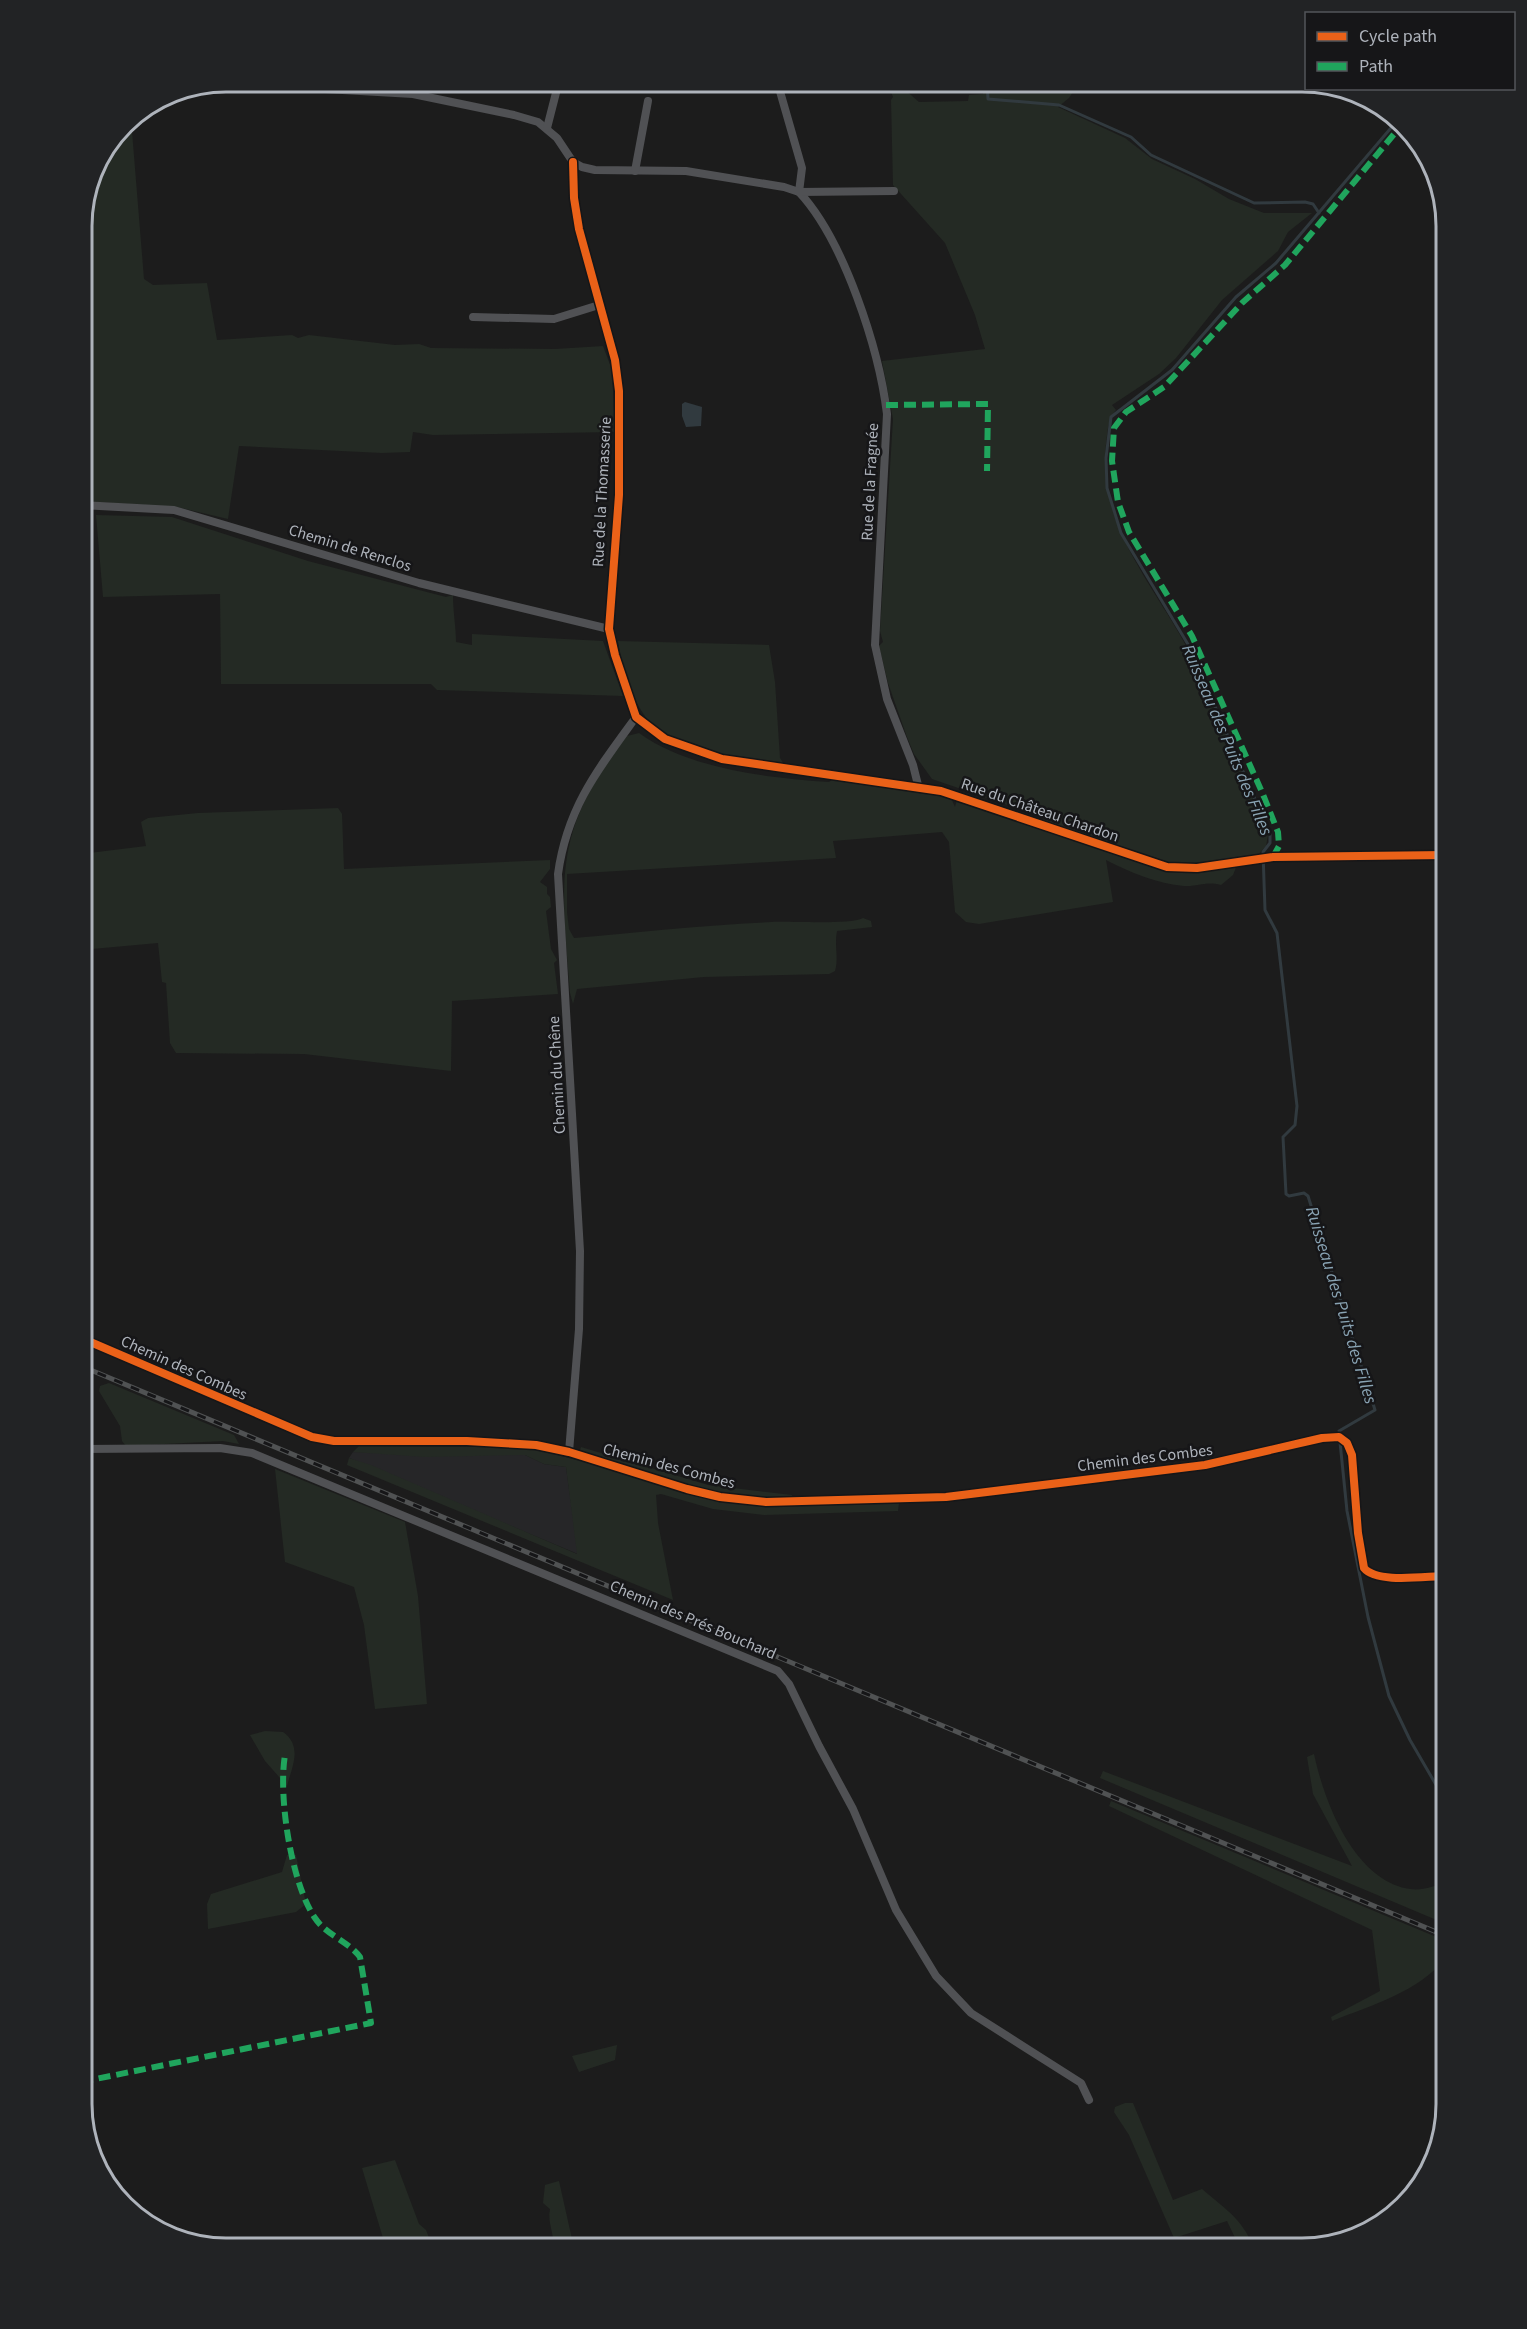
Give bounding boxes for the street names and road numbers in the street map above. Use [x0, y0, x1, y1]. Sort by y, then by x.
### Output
street label: Rue de la Thomasserie [587, 416, 617, 568]
street label: Rue de la Fragnée [856, 423, 884, 541]
street label: Chemin de Renclos [286, 519, 414, 577]
street label: Rue du Château Chardon [958, 773, 1122, 847]
street label: Chemin du Chêne [543, 1015, 571, 1135]
street label: Chemin des Combes [117, 1330, 251, 1406]
street label: Chemin des Combes [600, 1438, 738, 1494]
street label: Chemin des Combes [1076, 1439, 1214, 1477]
street label: Chemin des Prés Bouchard [606, 1575, 780, 1665]

